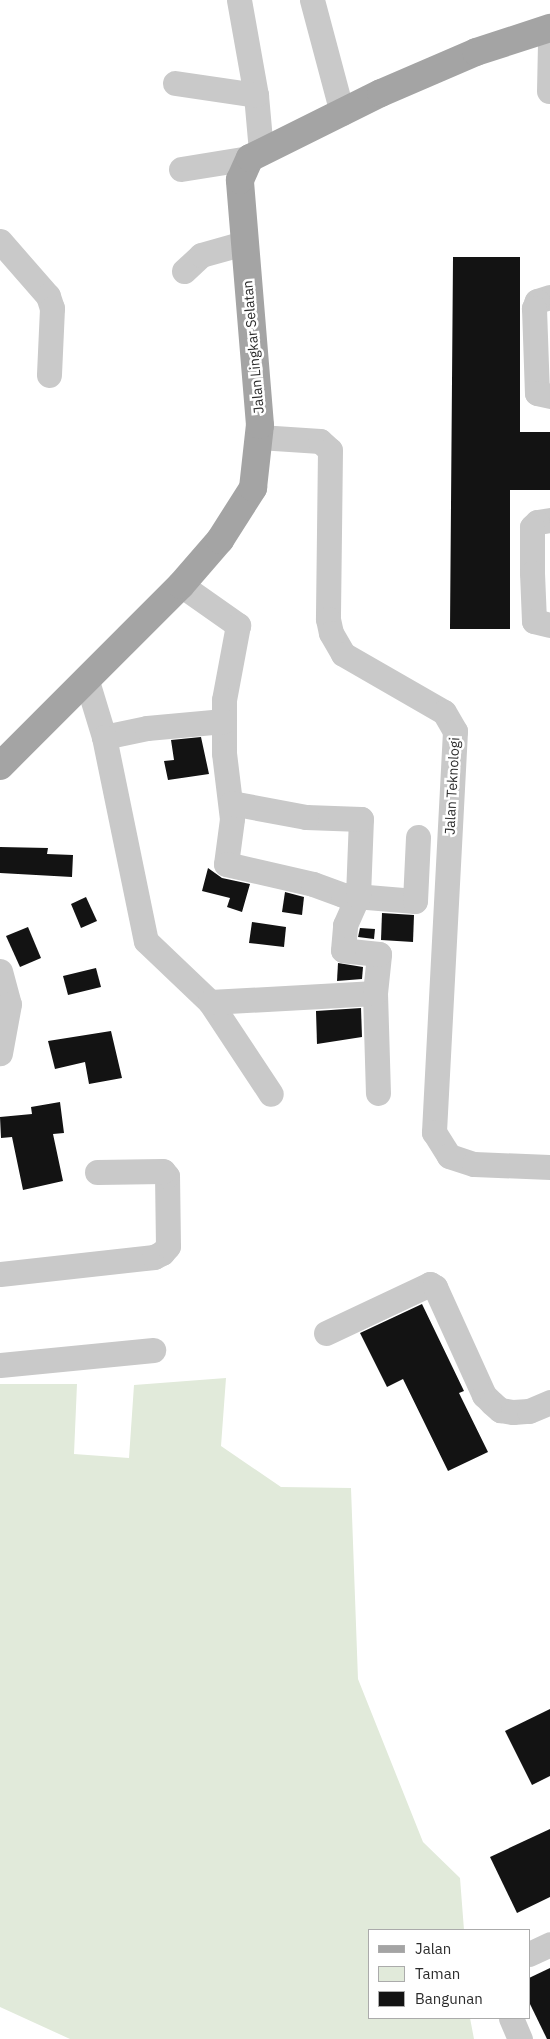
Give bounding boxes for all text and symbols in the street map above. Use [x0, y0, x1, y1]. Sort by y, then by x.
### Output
street label: Jalan Lingkar Selatan [239, 280, 267, 414]
street label: Jalan Teknologi [441, 737, 463, 835]
legend [368, 1929, 530, 2019]
text: Jalan [415, 1939, 451, 1958]
text: Taman [415, 1964, 460, 1983]
text: Bangunan [415, 1989, 483, 2008]

